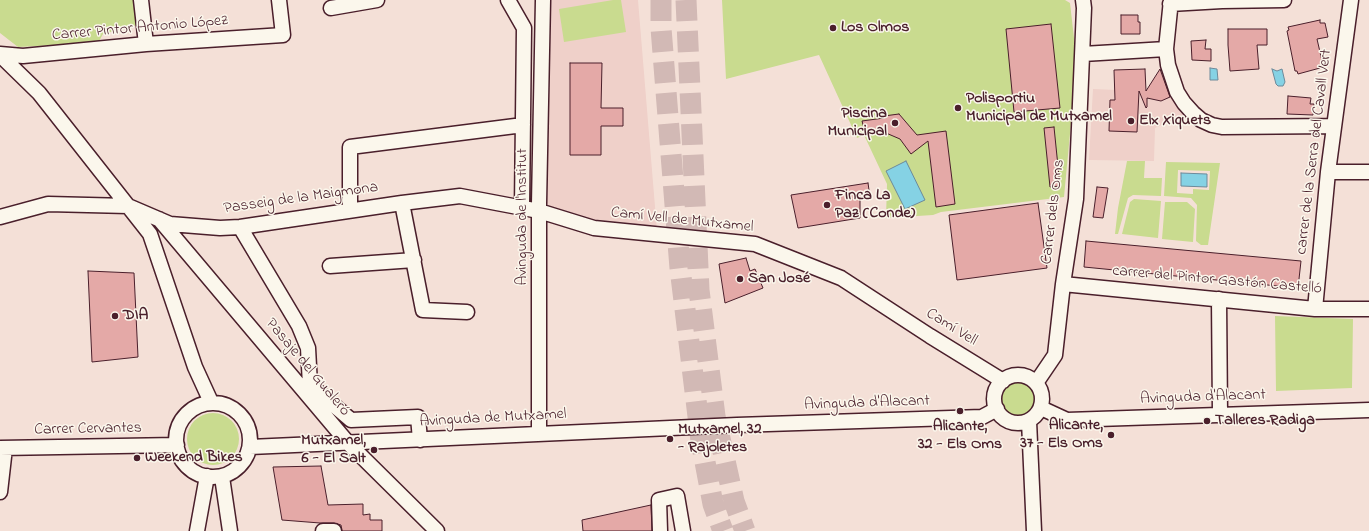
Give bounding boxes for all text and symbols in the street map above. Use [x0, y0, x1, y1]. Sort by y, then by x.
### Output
street label: Carrer Pintor Antonio López [51, 12, 229, 46]
place label: Los Olmos [841, 18, 909, 38]
marker: Los Olmos [828, 23, 838, 33]
street label: carrer de la Serra del Cavall Vert [1293, 48, 1337, 256]
place label: Polisportiu Municipal de Mutxamel [966, 89, 1112, 127]
marker: Polisportiu Municipal de Mutxamel [953, 103, 963, 113]
place label: Piscina Municipal [827, 104, 887, 142]
place label: Elx Xiquets [1139, 111, 1211, 131]
marker: Elx Xiquets [1126, 116, 1136, 126]
marker: Piscina Municipal [890, 118, 900, 128]
street label: Avinguda de l'Institut [513, 148, 533, 286]
street label: Carrer dels Oms [1038, 158, 1070, 266]
street label: Passeig de la Maigmona [223, 179, 379, 219]
place label: Finca La Paz (Conde) [835, 186, 915, 224]
marker: Finca La Paz (Conde) [822, 200, 832, 210]
street label: Camí Vell de Mutxamel [610, 204, 754, 238]
street label: carrer del Pintor Gastón Castelló [1111, 262, 1323, 300]
place label: San José [748, 269, 810, 289]
marker: San José [735, 274, 745, 284]
street label: Camí Vell [922, 305, 980, 351]
place label: DIA [123, 306, 148, 326]
marker: DIA [110, 311, 120, 321]
street label: Pasaje del Gualeró [260, 315, 354, 421]
street label: Avinguda d'Alacant [1140, 386, 1266, 410]
street label: Avinguda d'Alacant [804, 392, 930, 416]
street label: Avinguda de Mutxamel [419, 406, 567, 432]
marker: Alicante, 32 - Els Oms [955, 406, 965, 416]
place label: Talleres Radiga [1215, 411, 1315, 431]
place label: Alicante, 37 - Els Oms [1020, 416, 1103, 454]
marker: Talleres Radiga [1202, 416, 1212, 426]
place label: Alicante, 32 - Els Oms [918, 417, 1002, 455]
street label: Carrer Cervantes [34, 419, 142, 441]
place label: Mutxamel, 32 - Rajoletes [678, 420, 762, 458]
marker: Alicante, 37 - Els Oms [1106, 430, 1116, 440]
place label: Mutxamel, 6 - El Salt [301, 431, 366, 469]
marker: Mutxamel, 32 - Rajoletes [665, 434, 675, 444]
marker: Mutxamel, 6 - El Salt [369, 445, 379, 455]
place label: Weekend Bikes [145, 448, 243, 468]
marker: Weekend Bikes [132, 453, 142, 463]

